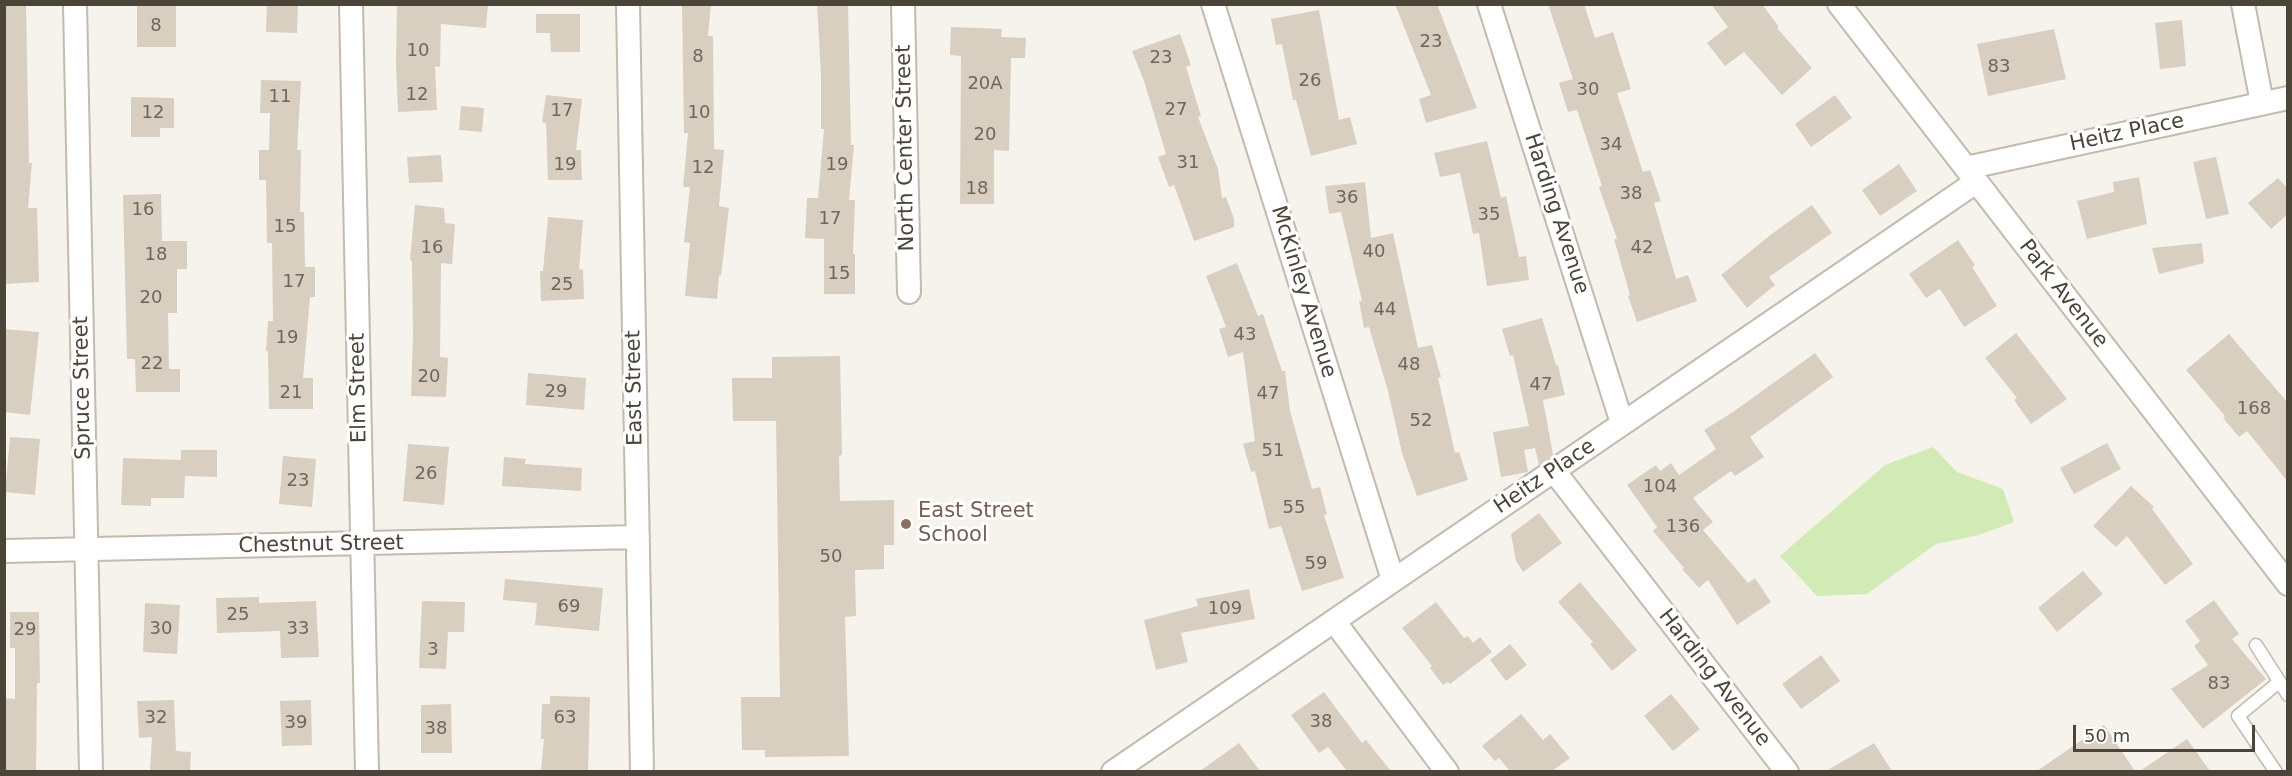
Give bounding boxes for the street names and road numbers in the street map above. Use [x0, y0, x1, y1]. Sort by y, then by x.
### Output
street label: North Center Street [892, 45, 920, 251]
street label: Heitz Place [2067, 109, 2187, 157]
street label: Harding Avenue [1518, 130, 1594, 298]
street label: McKinley Avenue [1265, 203, 1341, 381]
street label: Park Avenue [2013, 235, 2113, 353]
street label: Spruce Street [69, 316, 97, 460]
street label: East Street [621, 330, 649, 446]
street label: Elm Street [345, 333, 373, 443]
street label: Heitz Place [1490, 434, 1600, 520]
street label: Chestnut Street [238, 531, 404, 559]
street label: Harding Avenue [1653, 604, 1775, 752]

